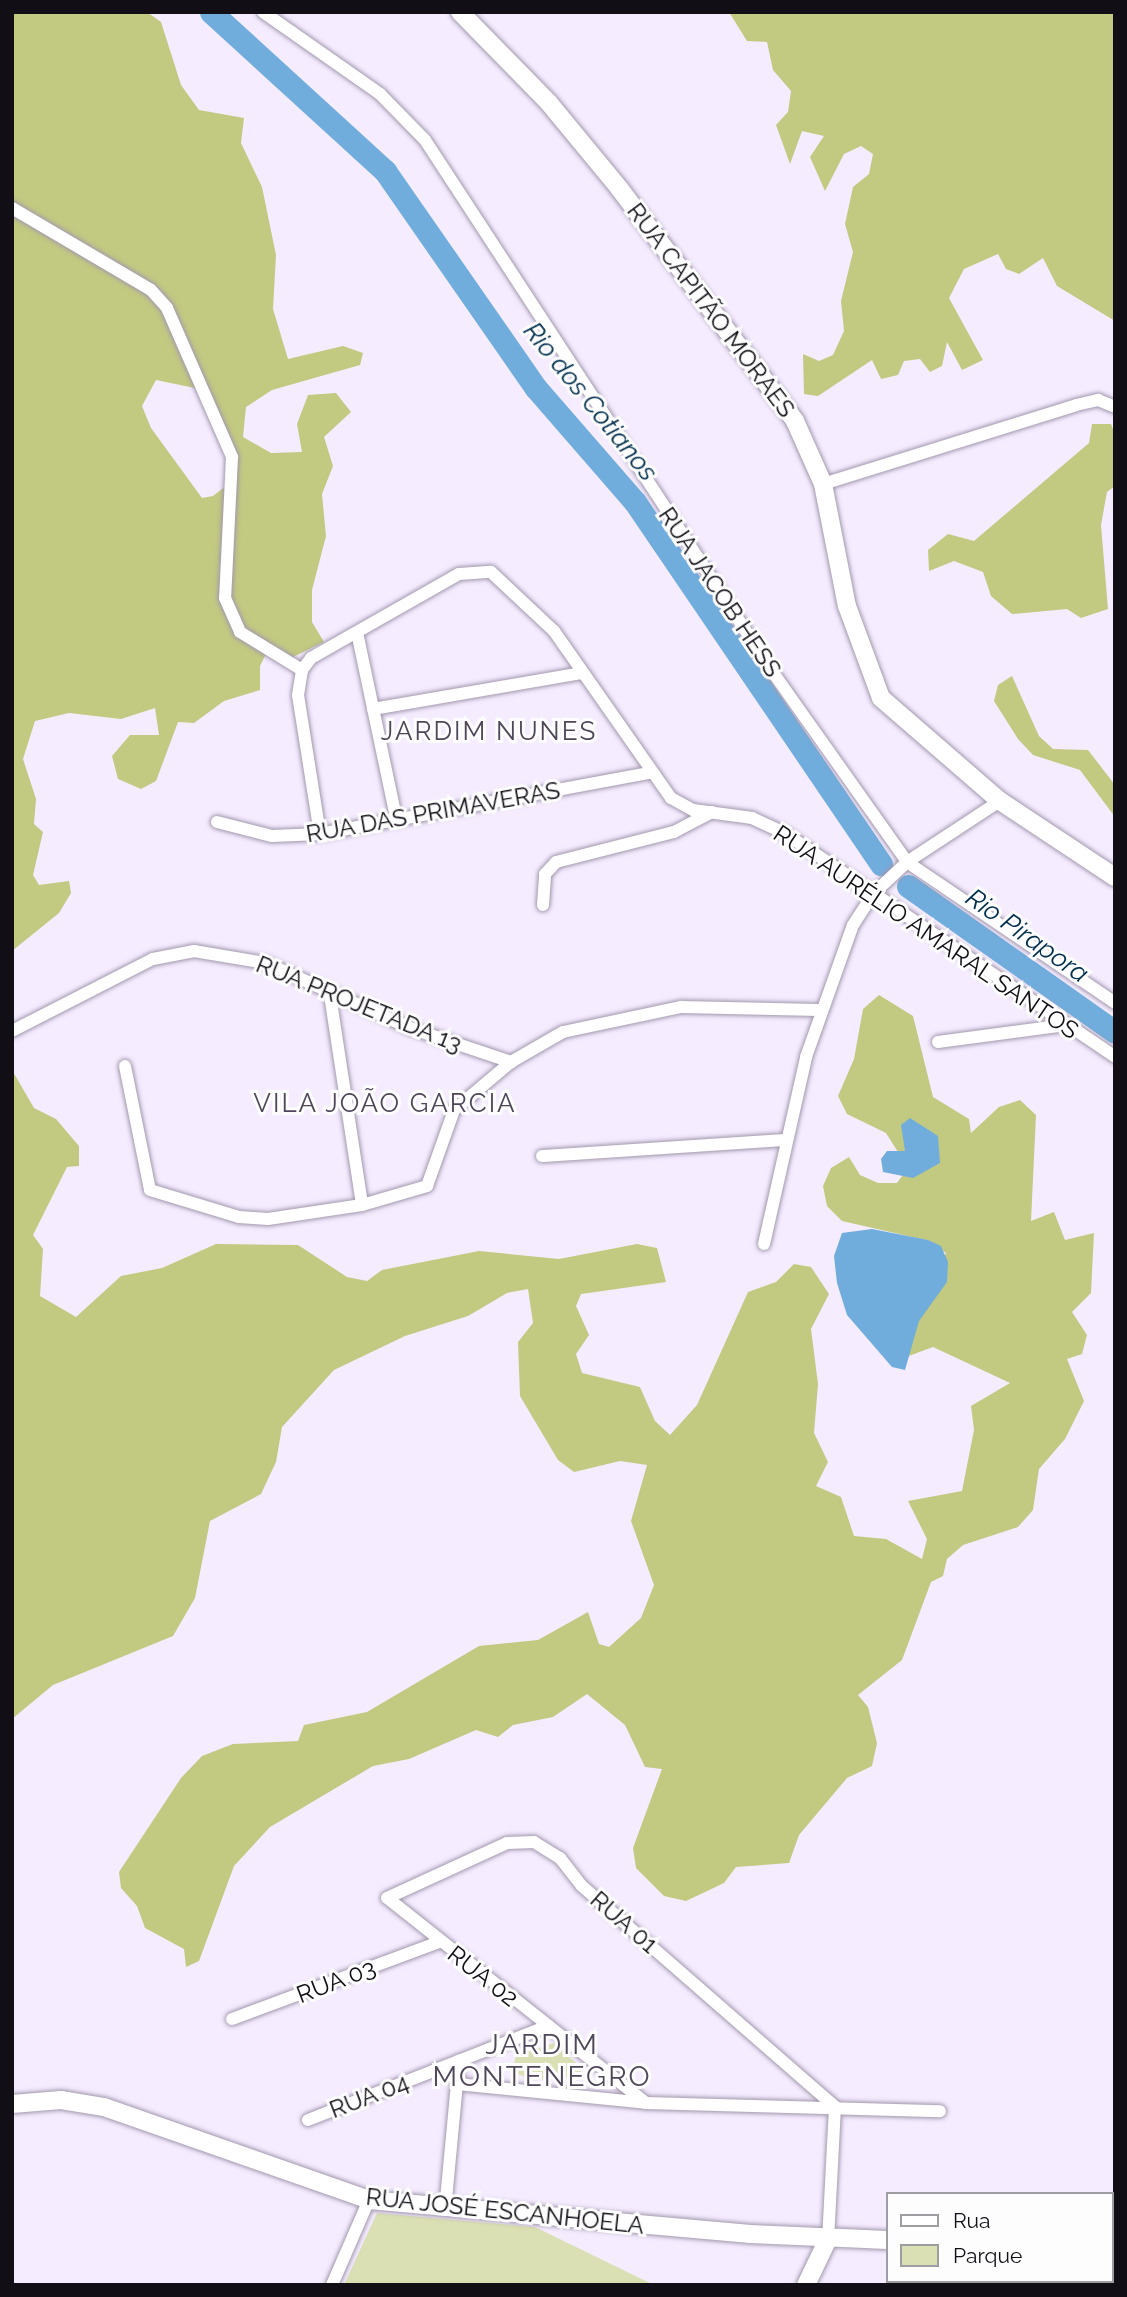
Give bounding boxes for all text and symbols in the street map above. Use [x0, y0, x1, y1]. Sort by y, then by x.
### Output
street label: RUA CAPITÃO MORAES [621, 197, 801, 423]
water label: Rio dos Cotianos [517, 316, 663, 488]
street label: RUA JACOB HESS [652, 501, 788, 683]
district label: JARDIM NUNES [382, 716, 596, 748]
street label: RUA DAS PRIMAVERAS [303, 775, 563, 849]
street label: RUA AURÉLIO AMARAL SANTOS [767, 818, 1085, 1046]
water label: Rio Pirapora [960, 882, 1094, 990]
street label: RUA PROJETADA 13 [251, 949, 467, 1059]
district label: VILA JOÃO GARCIA [255, 1088, 515, 1120]
street label: RUA 01 [584, 1885, 664, 1959]
street label: RUA 02 [442, 1939, 524, 2013]
street label: RUA 03 [292, 1953, 380, 2009]
district label: JARDIM MONTENEGRO [434, 2028, 650, 2094]
street label: RUA 04 [325, 2068, 413, 2124]
street label: RUA JOSÉ ESCANHOELA [364, 2182, 646, 2240]
legend [886, 2192, 1113, 2283]
text: Rua [953, 2208, 990, 2233]
text: Parque [953, 2243, 1022, 2268]

